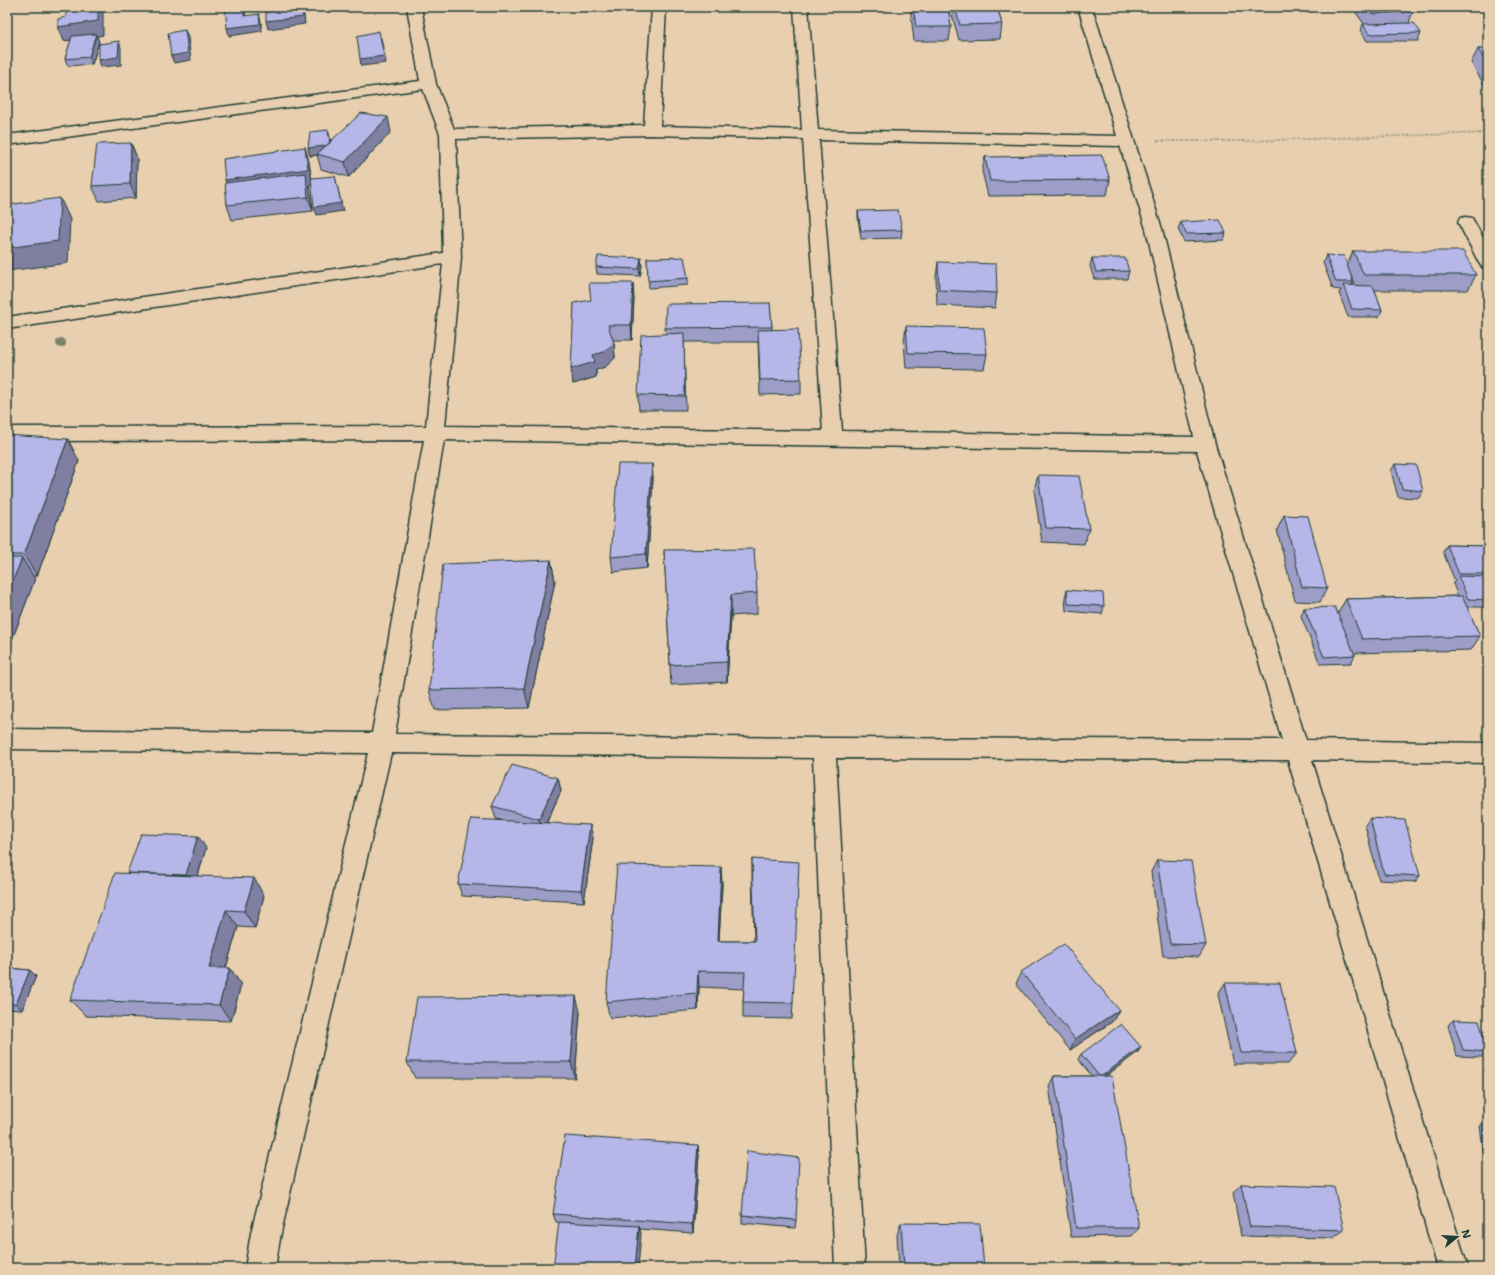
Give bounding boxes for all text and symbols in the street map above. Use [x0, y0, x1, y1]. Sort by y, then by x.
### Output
north arrow [1437, 1217, 1477, 1257]
text: N [1458, 1228, 1475, 1241]

